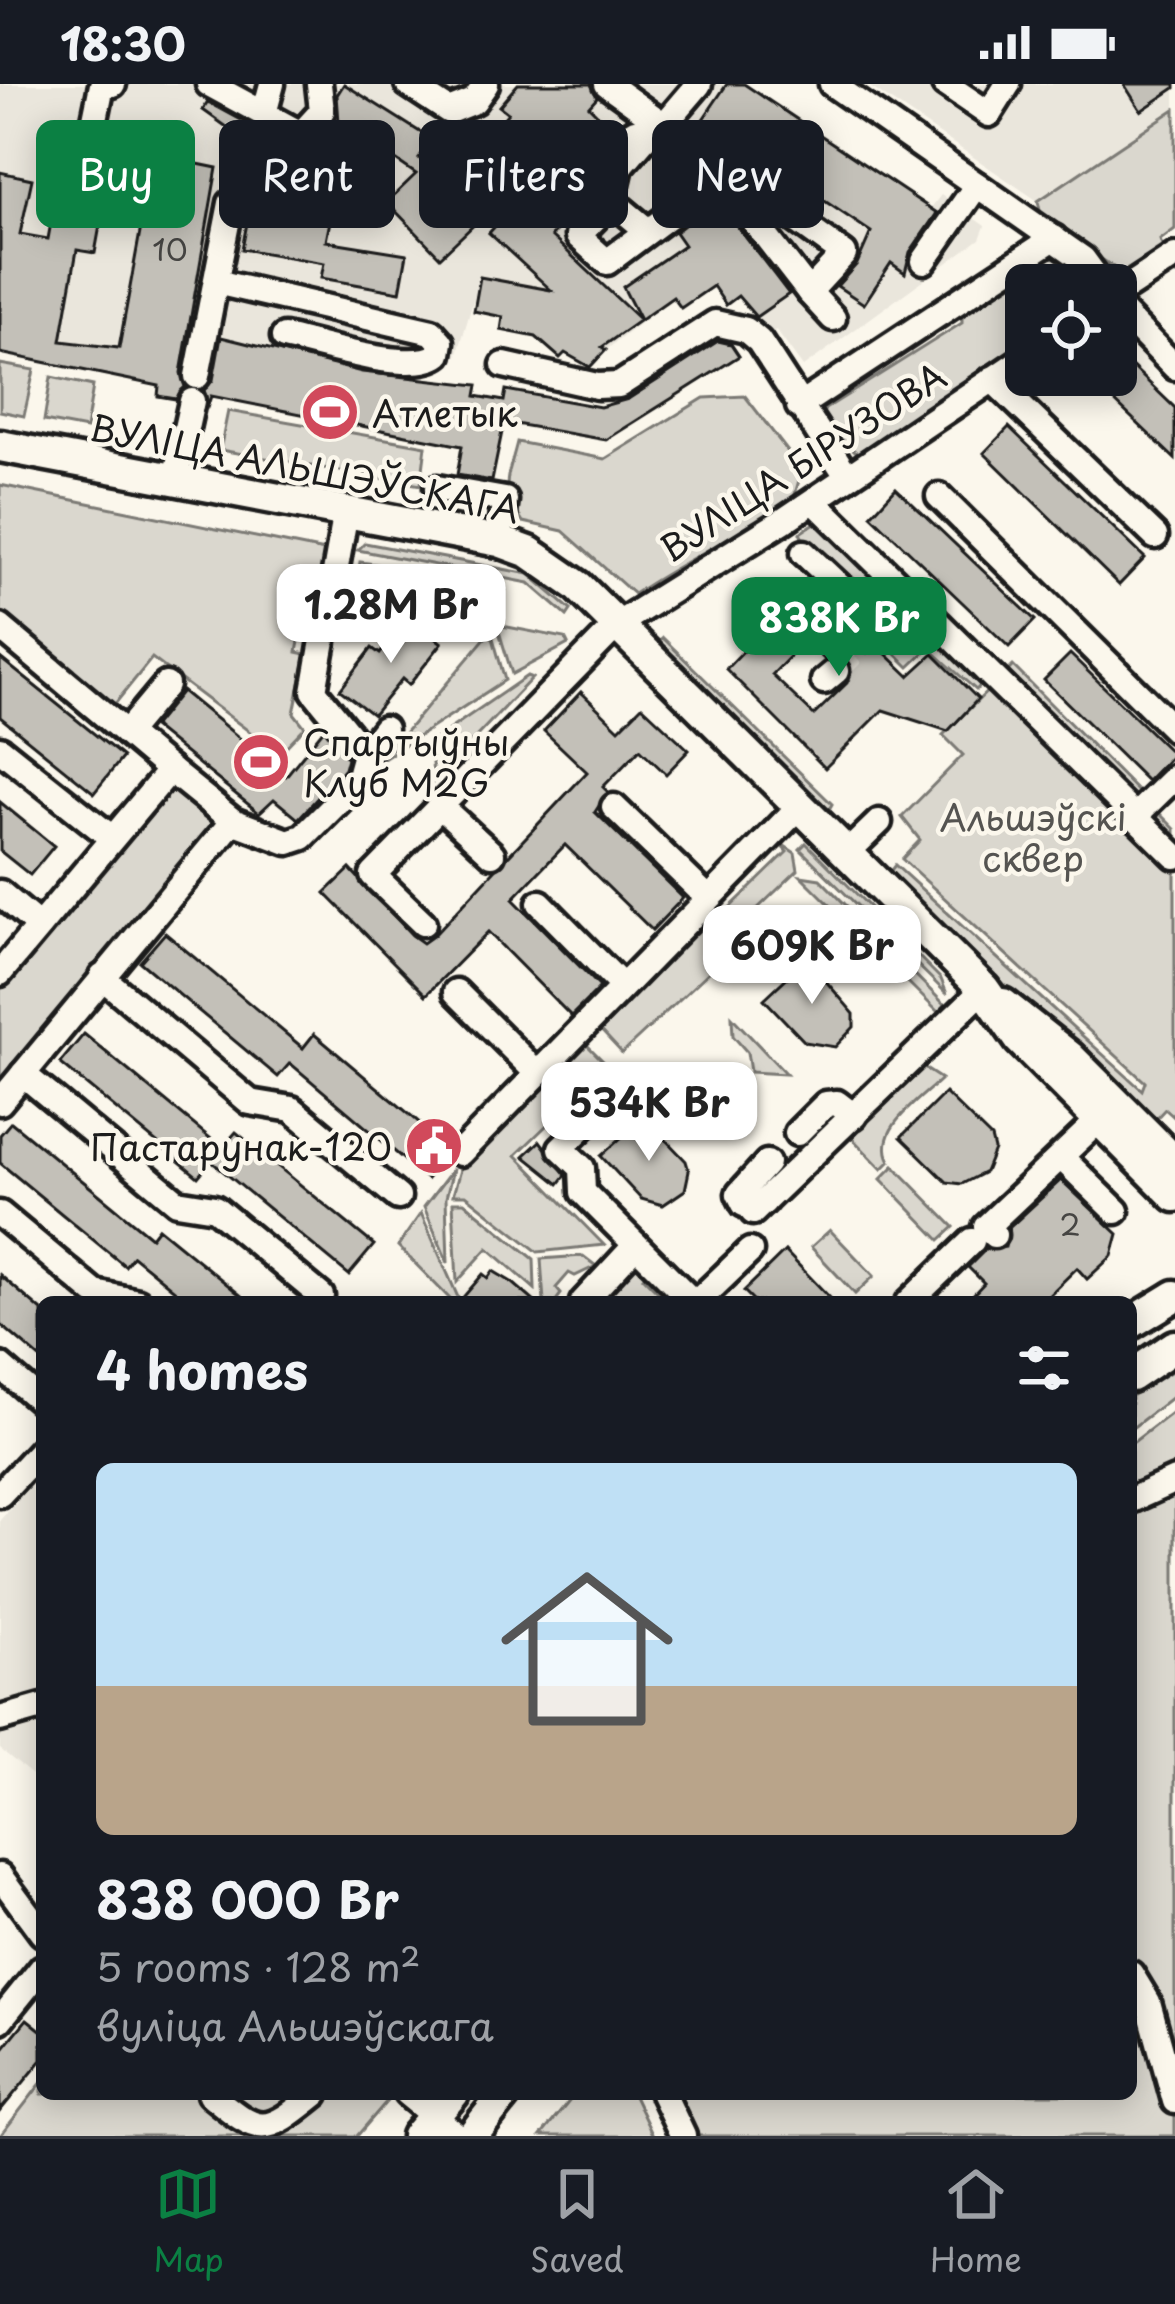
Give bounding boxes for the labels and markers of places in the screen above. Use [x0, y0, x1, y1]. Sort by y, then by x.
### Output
sports icon: Атлетык [299, 381, 361, 443]
place label: Атлетык [372, 385, 518, 439]
pin: 1.28M Br [267, 564, 515, 666]
pin: 838K Br [728, 577, 950, 679]
place label: Спартыўны Клуб M2G [303, 714, 509, 809]
sports icon: Спартыўны Клуб M2G [230, 731, 292, 793]
pin: 609K Br [701, 905, 923, 1007]
pin: 534K Br [538, 1062, 760, 1164]
public building icon: Пастарунак-120 [403, 1115, 465, 1177]
place label: Пастарунак-120 [90, 1119, 392, 1173]

